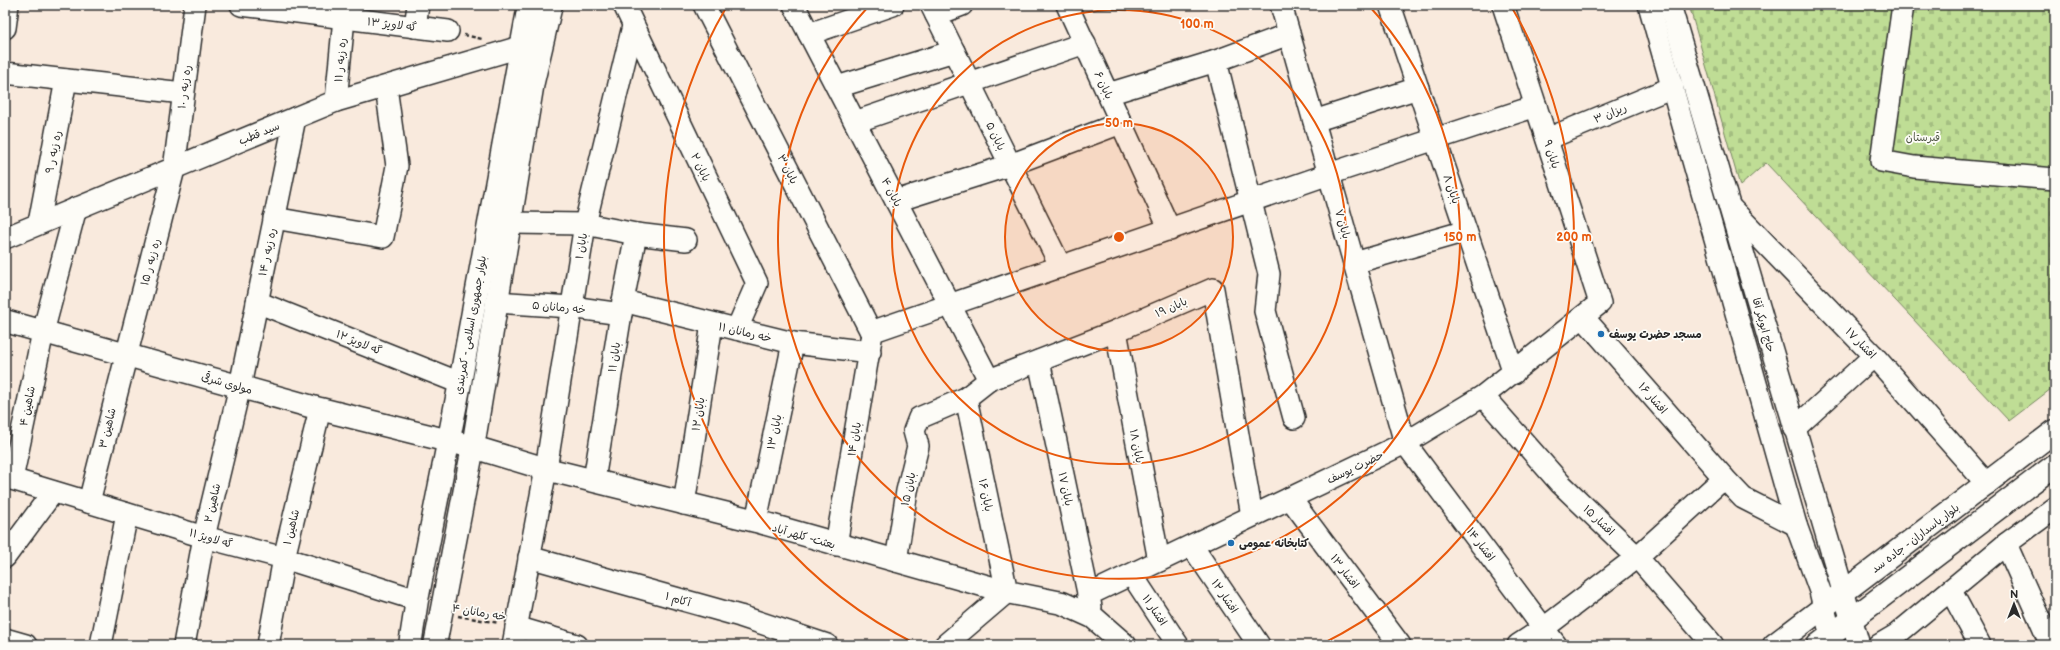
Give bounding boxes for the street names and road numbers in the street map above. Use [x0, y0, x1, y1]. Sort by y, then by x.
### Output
street label: گه لاویژ ۱۳ [366, 15, 418, 34]
street label: ره زبه ر ۱۱ [332, 37, 350, 83]
street label: ره زبه ر ۱۰ [175, 64, 195, 110]
street label: بابان ۶ [1091, 69, 1116, 102]
street label: ۳ ریزان [1592, 101, 1629, 126]
street label: سید قطب [237, 119, 282, 148]
street label: بابان ۵ [982, 120, 1008, 153]
street label: ره زبه ر ۹ [43, 130, 65, 175]
street label: بابان ۹ [1540, 138, 1562, 170]
street label: بابان ۲ [687, 151, 713, 184]
street label: بابان ۳ [774, 152, 801, 187]
street label: بابان ۸ [1440, 173, 1463, 206]
street label: بابان ۴ [878, 176, 905, 209]
street label: بابان ۷ [1331, 208, 1353, 241]
street label: ره زبه ر ۱۴ [256, 227, 280, 277]
street label: بابان ۱ [573, 232, 591, 260]
street label: ره زبه ر ۱۵ [138, 237, 164, 287]
street label: بلوار جمهوری اسلامی - کمربندی [452, 255, 490, 396]
street label: بابان ۱۹ [1153, 295, 1190, 321]
street label: حاج ابوبکر آقا [1749, 296, 1778, 354]
street label: خه رمانان ۵ [532, 299, 586, 316]
street label: خه رمانان ۱۱ [717, 320, 773, 345]
street label: افشار ۱۷ [1843, 325, 1879, 362]
street label: گه لاویژ ۱۲ [334, 327, 384, 358]
street label: بابان ۱۱ [606, 341, 624, 373]
street label: مولوی شرقی [200, 369, 254, 398]
street label: افشار ۱۶ [1636, 380, 1670, 417]
street label: شاهین ۴ [17, 385, 38, 427]
street label: بابان ۱۲ [689, 396, 709, 432]
street label: شاهین ۳ [96, 407, 119, 450]
street label: بابان ۱۳ [764, 413, 786, 451]
street label: بابان ۱۴ [845, 421, 865, 458]
street label: بابان ۱۸ [1126, 428, 1146, 464]
street label: حضرت یوسف [1325, 448, 1386, 488]
street label: بابان ۱۵ [899, 471, 919, 507]
street label: بابان ۱۷ [1055, 471, 1075, 507]
street label: بابان ۱۶ [975, 478, 995, 513]
street label: شاهین ۲ [202, 482, 223, 524]
street label: بلوار پاسداران - جاده سد [1869, 501, 1962, 576]
street label: افشار ۱۵ [1580, 502, 1617, 538]
street label: شاهین ۱ [281, 508, 302, 546]
street label: بعثت- کلهر آباد [771, 521, 837, 553]
street label: افشار ۱۴ [1464, 525, 1497, 564]
street label: گه لاویژ ۱۱ [188, 526, 234, 551]
street label: افشار ۱۳ [1328, 552, 1362, 591]
street label: افشار ۱۲ [1209, 577, 1241, 616]
street label: آکام ۱ [663, 590, 693, 612]
street label: افشار ۱۱ [1140, 592, 1170, 628]
street label: خه رمانان ۴ [451, 601, 507, 624]

